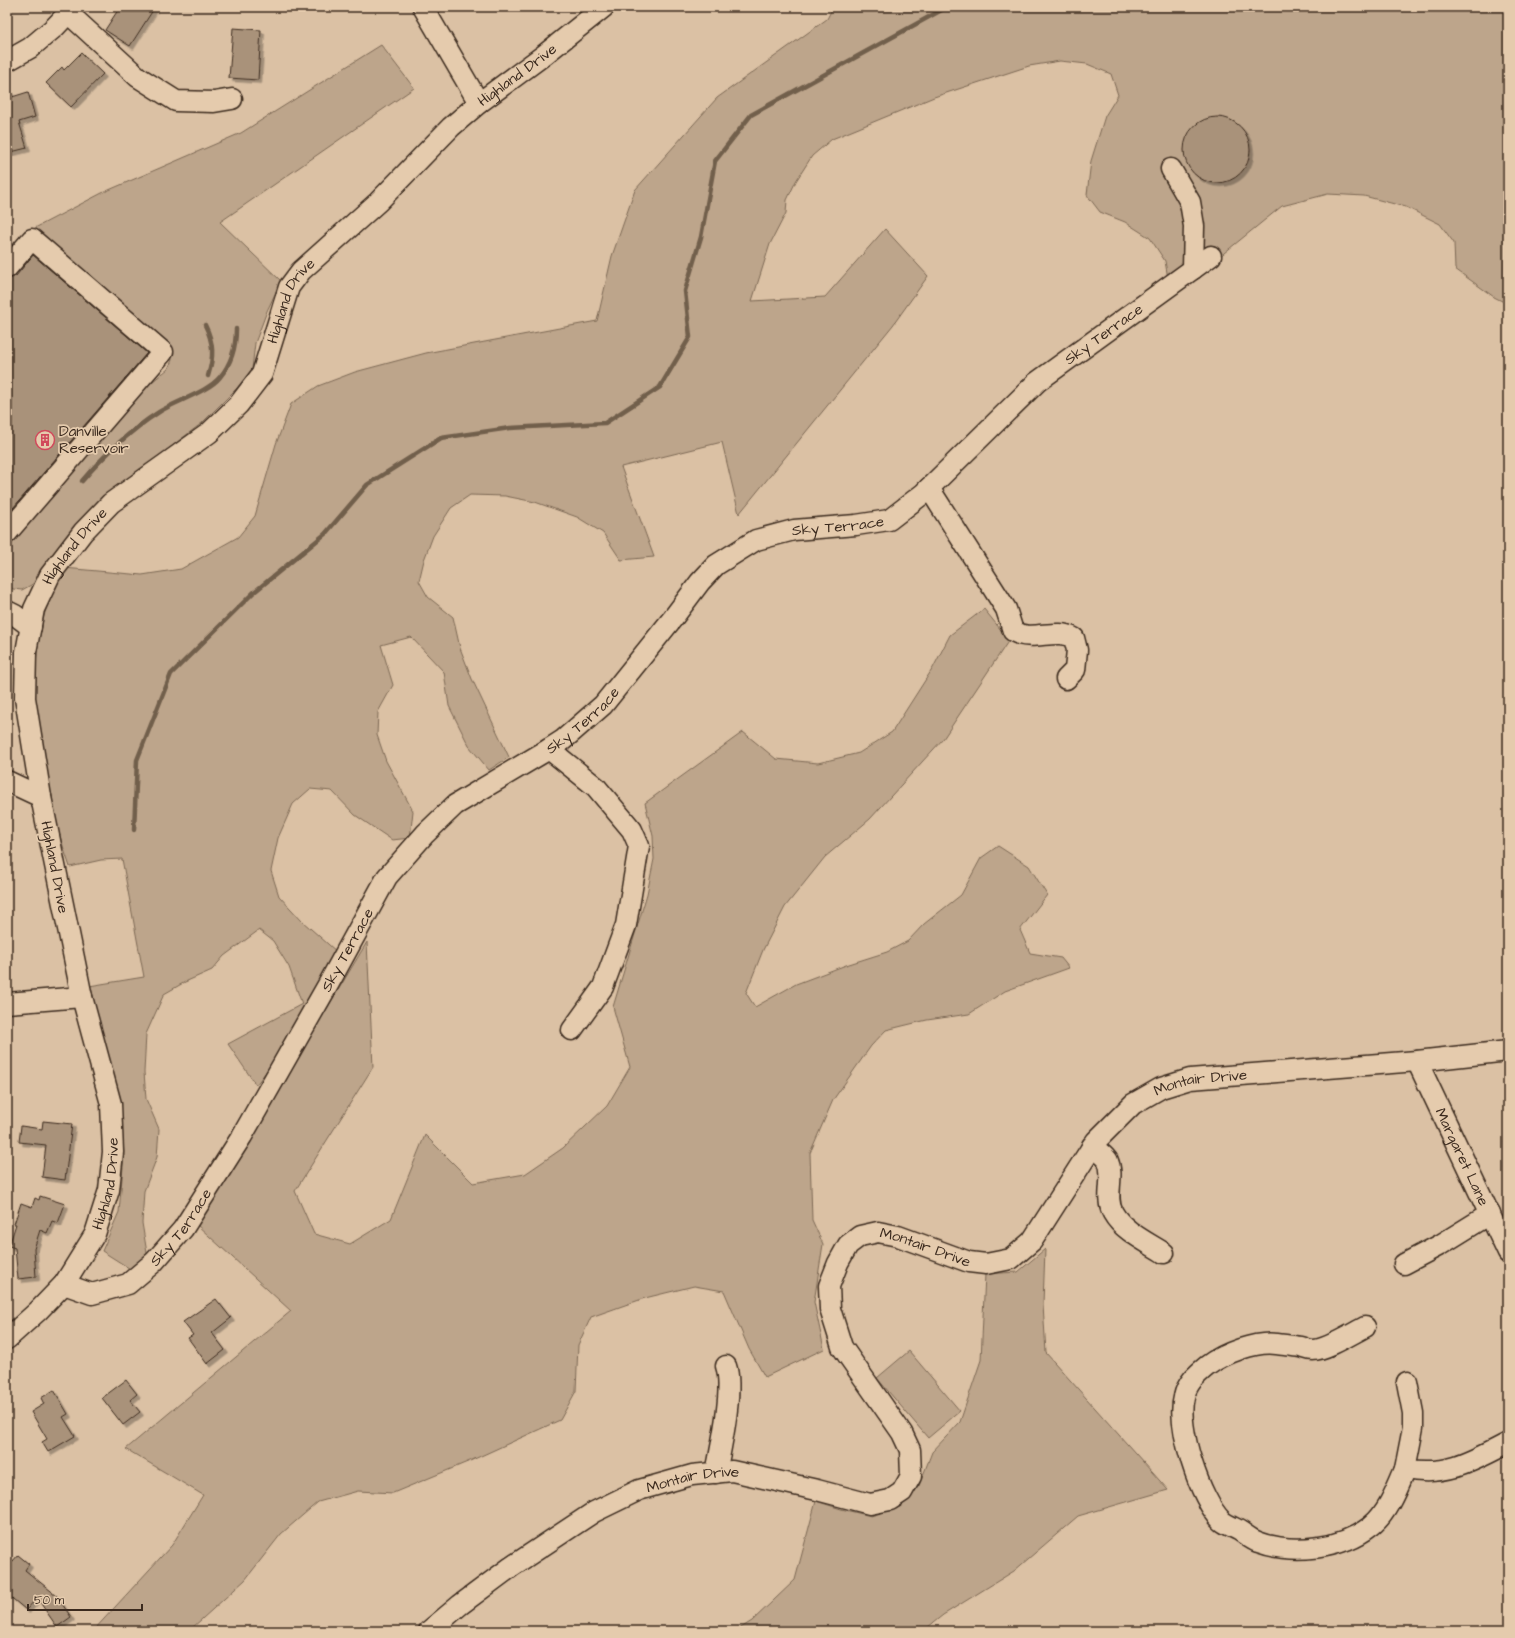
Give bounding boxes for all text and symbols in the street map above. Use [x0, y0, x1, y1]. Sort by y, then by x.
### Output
street label: Highland Drive [473, 39, 561, 112]
street label: Highland Drive [262, 253, 320, 346]
street label: Sky Terrace [1060, 299, 1147, 370]
place label: Danville Reservoir [59, 421, 129, 459]
building icon: Danville Reservoir [34, 429, 56, 451]
street label: Highland Drive [37, 503, 112, 588]
street label: Sky Terrace [791, 511, 885, 541]
street label: Sky Terrace [542, 683, 625, 759]
street label: Highland Drive [34, 819, 74, 915]
street label: Sky Terrace [316, 905, 379, 996]
street label: Montair Drive [1150, 1065, 1248, 1101]
street label: Margaret Lane [1430, 1105, 1494, 1209]
street label: Highland Drive [87, 1137, 124, 1233]
street label: Sky Terrace [145, 1185, 217, 1271]
street label: Montair Drive [878, 1223, 973, 1273]
street label: Montair Drive [644, 1461, 741, 1498]
scale bar [28, 1586, 142, 1612]
text: 50 m [34, 1592, 65, 1609]

